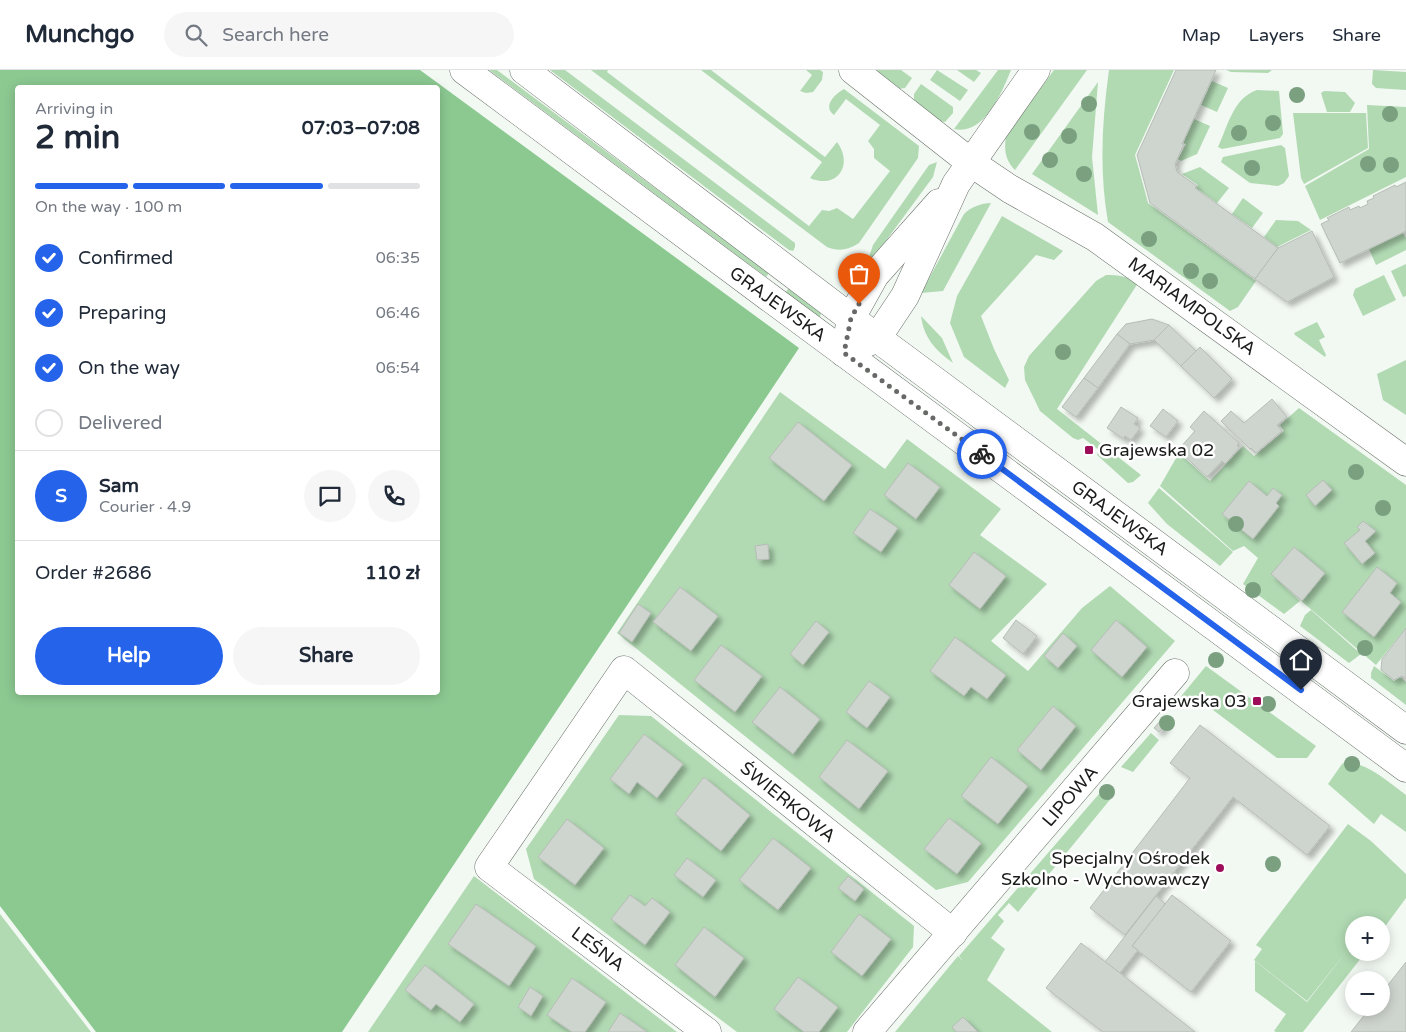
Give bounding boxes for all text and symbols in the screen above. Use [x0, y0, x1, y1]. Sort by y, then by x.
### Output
search box [164, 12, 514, 57]
text: Munchgo [25, 20, 134, 49]
icon: search [182, 21, 210, 49]
text: Search here [222, 24, 329, 46]
text: Map [1182, 24, 1221, 46]
text: Layers [1249, 24, 1304, 46]
text: Share [1332, 24, 1381, 46]
text: Arriving in [35, 99, 113, 119]
text: 07:03–07:08 [302, 117, 420, 139]
text: 2 min [35, 119, 120, 157]
text: On the way · 100 m [35, 197, 182, 217]
icon: check [35, 244, 63, 272]
text: Confirmed [78, 247, 173, 269]
text: 06:35 [376, 248, 420, 268]
street label: MARIAMPOLSKA [1124, 252, 1260, 360]
pin [838, 253, 880, 304]
icon: bag [845, 260, 873, 288]
street label: GRAJEWSKA [725, 262, 831, 346]
icon: check [35, 299, 63, 327]
text: Preparing [78, 302, 167, 324]
text: 06:46 [376, 303, 420, 323]
icon: check [35, 354, 63, 382]
text: On the way [78, 357, 180, 379]
text: 06:54 [376, 358, 420, 378]
text: Delivered [78, 412, 163, 434]
courier [957, 429, 1007, 479]
place label: Grajewska 02 [1099, 439, 1214, 461]
icon: bike [968, 440, 996, 468]
marker: Grajewska 02 [1083, 444, 1095, 456]
button: chat [304, 470, 356, 522]
button: phone [368, 470, 420, 522]
text: Sam [99, 475, 139, 497]
street label: GRAJEWSKA [1067, 476, 1173, 560]
text: S [55, 485, 67, 507]
text: Courier · 4.9 [99, 497, 191, 517]
text: Order #2686 [35, 562, 152, 584]
text: 110 zł [365, 562, 420, 584]
button: Help [35, 627, 223, 685]
button: Share [233, 627, 420, 685]
pin [1280, 639, 1322, 690]
icon: home [1287, 646, 1315, 674]
place label: Grajewska 03 [1132, 690, 1247, 712]
marker: Grajewska 03 [1251, 695, 1263, 707]
street label: ŚWIERKOWA [736, 757, 840, 847]
street label: LIPOWA [1037, 761, 1103, 831]
place label: Specjalny Ośrodek Szkolno - Wychowawczy [1001, 847, 1210, 890]
marker: Specjalny Ośrodek Szkolno - Wychowawczy [1214, 862, 1226, 874]
map controls [1345, 916, 1390, 1016]
button: + [1345, 916, 1390, 961]
street label: LEŚNA [567, 922, 629, 976]
button: − [1345, 971, 1390, 1016]

